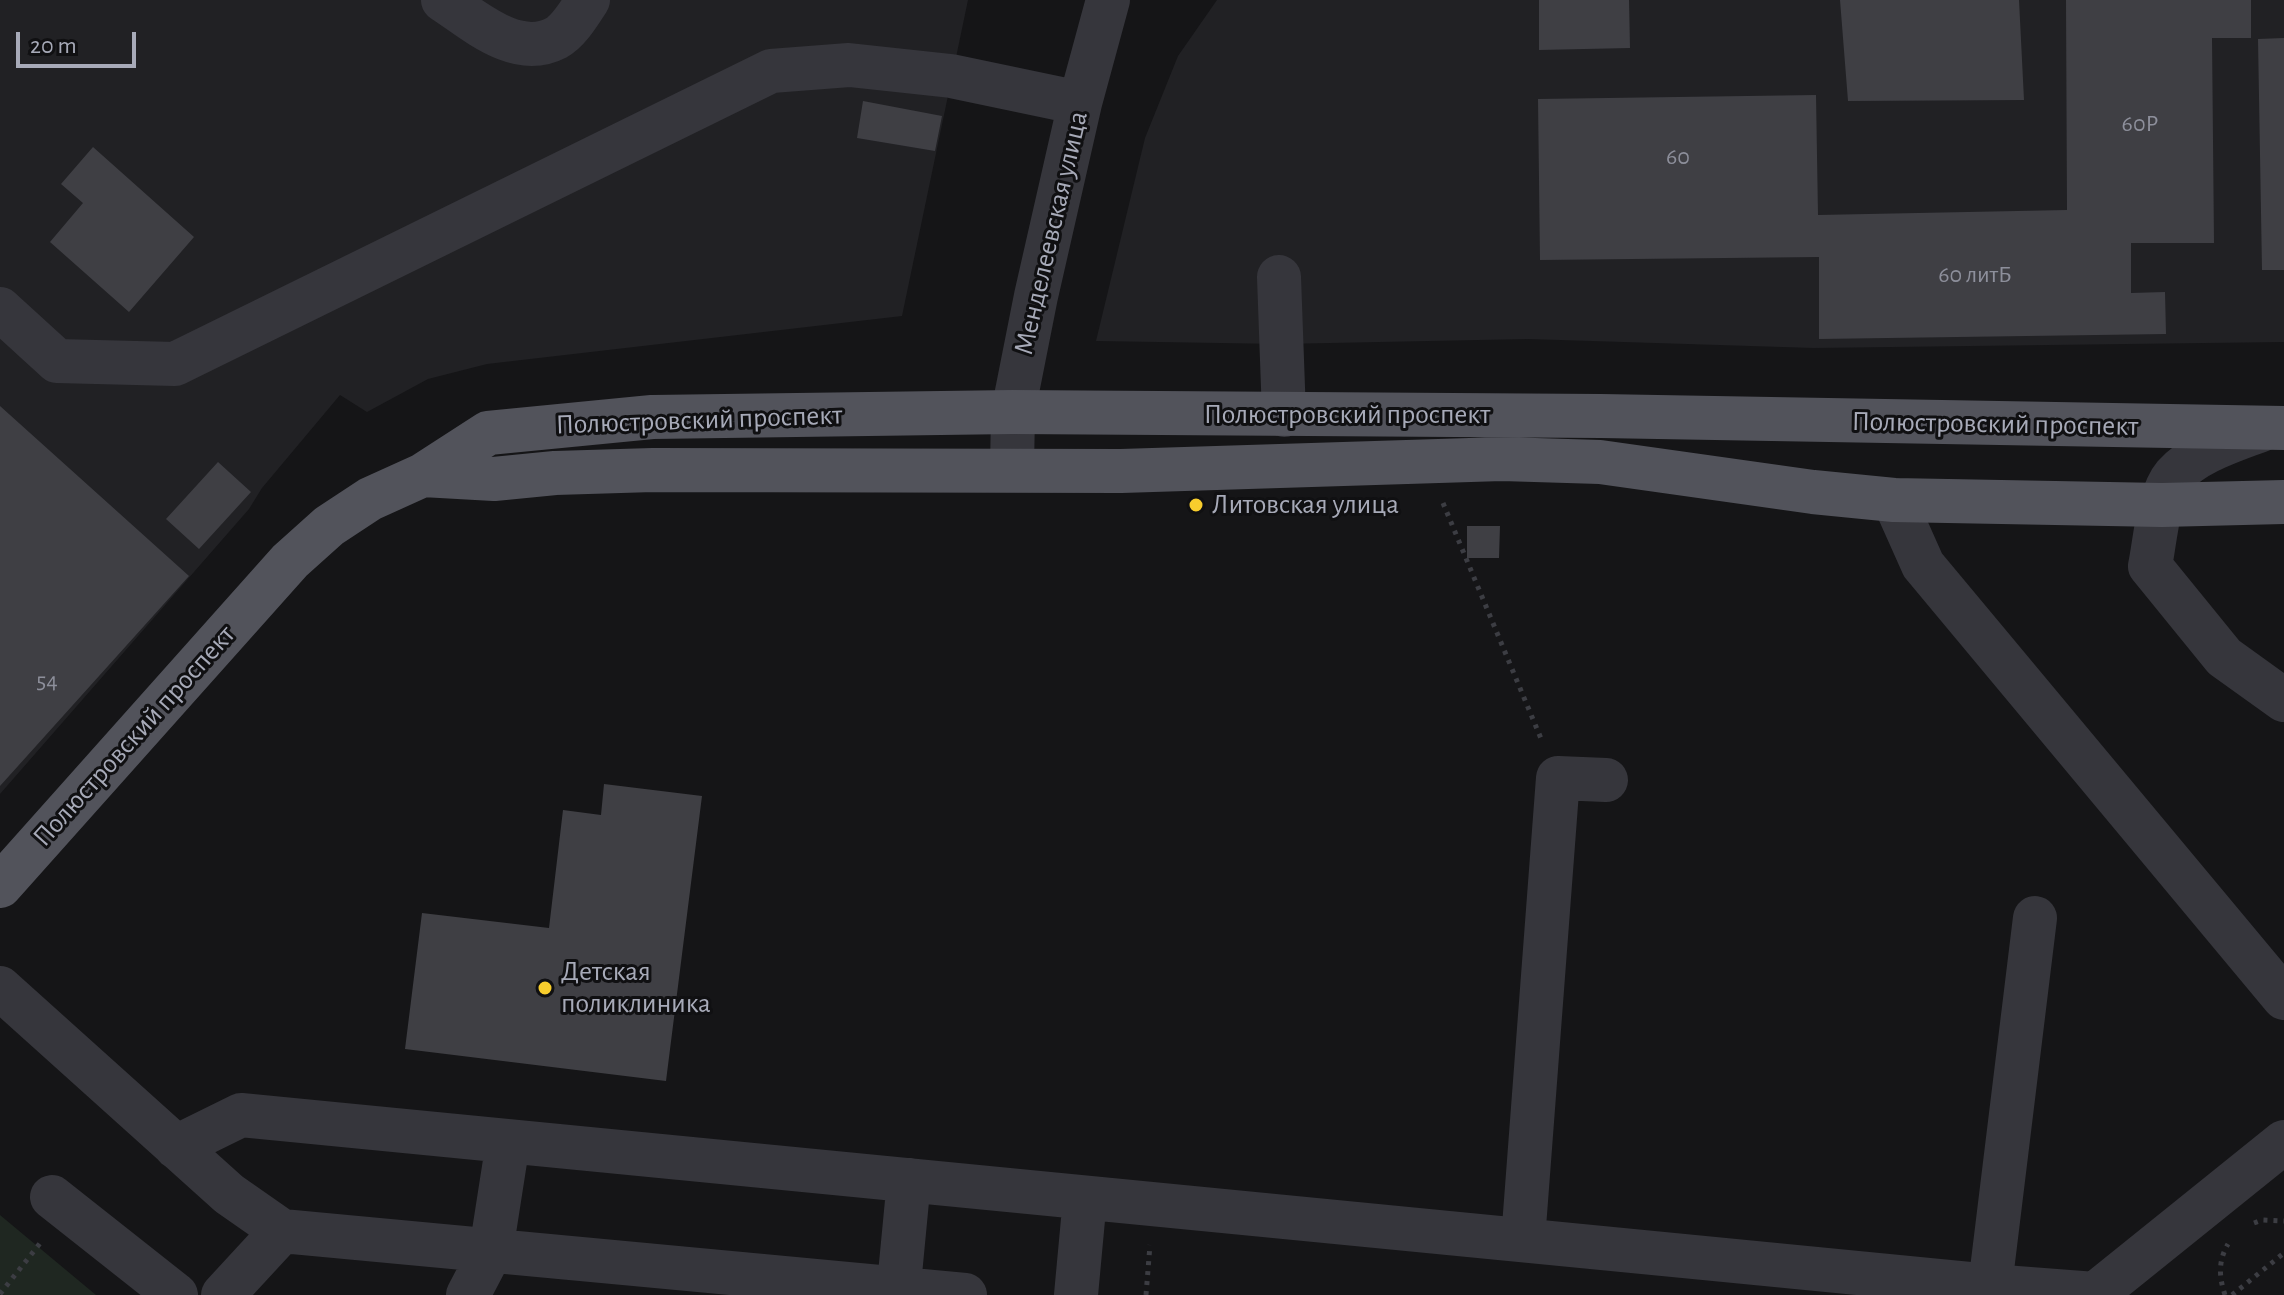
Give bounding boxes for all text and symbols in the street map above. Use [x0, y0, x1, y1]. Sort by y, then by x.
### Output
scale bar [20, 16, 140, 66]
text: 20 m [30, 34, 77, 58]
street label: Менделеевская улица [1007, 108, 1095, 358]
house number: 60Р [2122, 110, 2158, 138]
house number: 60 [1666, 143, 1690, 171]
house number: 60 литБ [1938, 261, 2012, 289]
street label: Полюстровский проспект [555, 398, 843, 442]
street label: Полюстровский проспект [1204, 398, 1490, 432]
street label: Полюстровский проспект [1851, 405, 2139, 443]
place label: Литовская улица [1212, 488, 1399, 522]
marker: Литовская улица [1187, 496, 1205, 514]
street label: Полюстровский проспект [26, 618, 242, 854]
house number: 54 [36, 667, 58, 695]
place label: Детская поликлиника [561, 955, 711, 1021]
marker: Детская поликлиника [536, 979, 554, 997]

